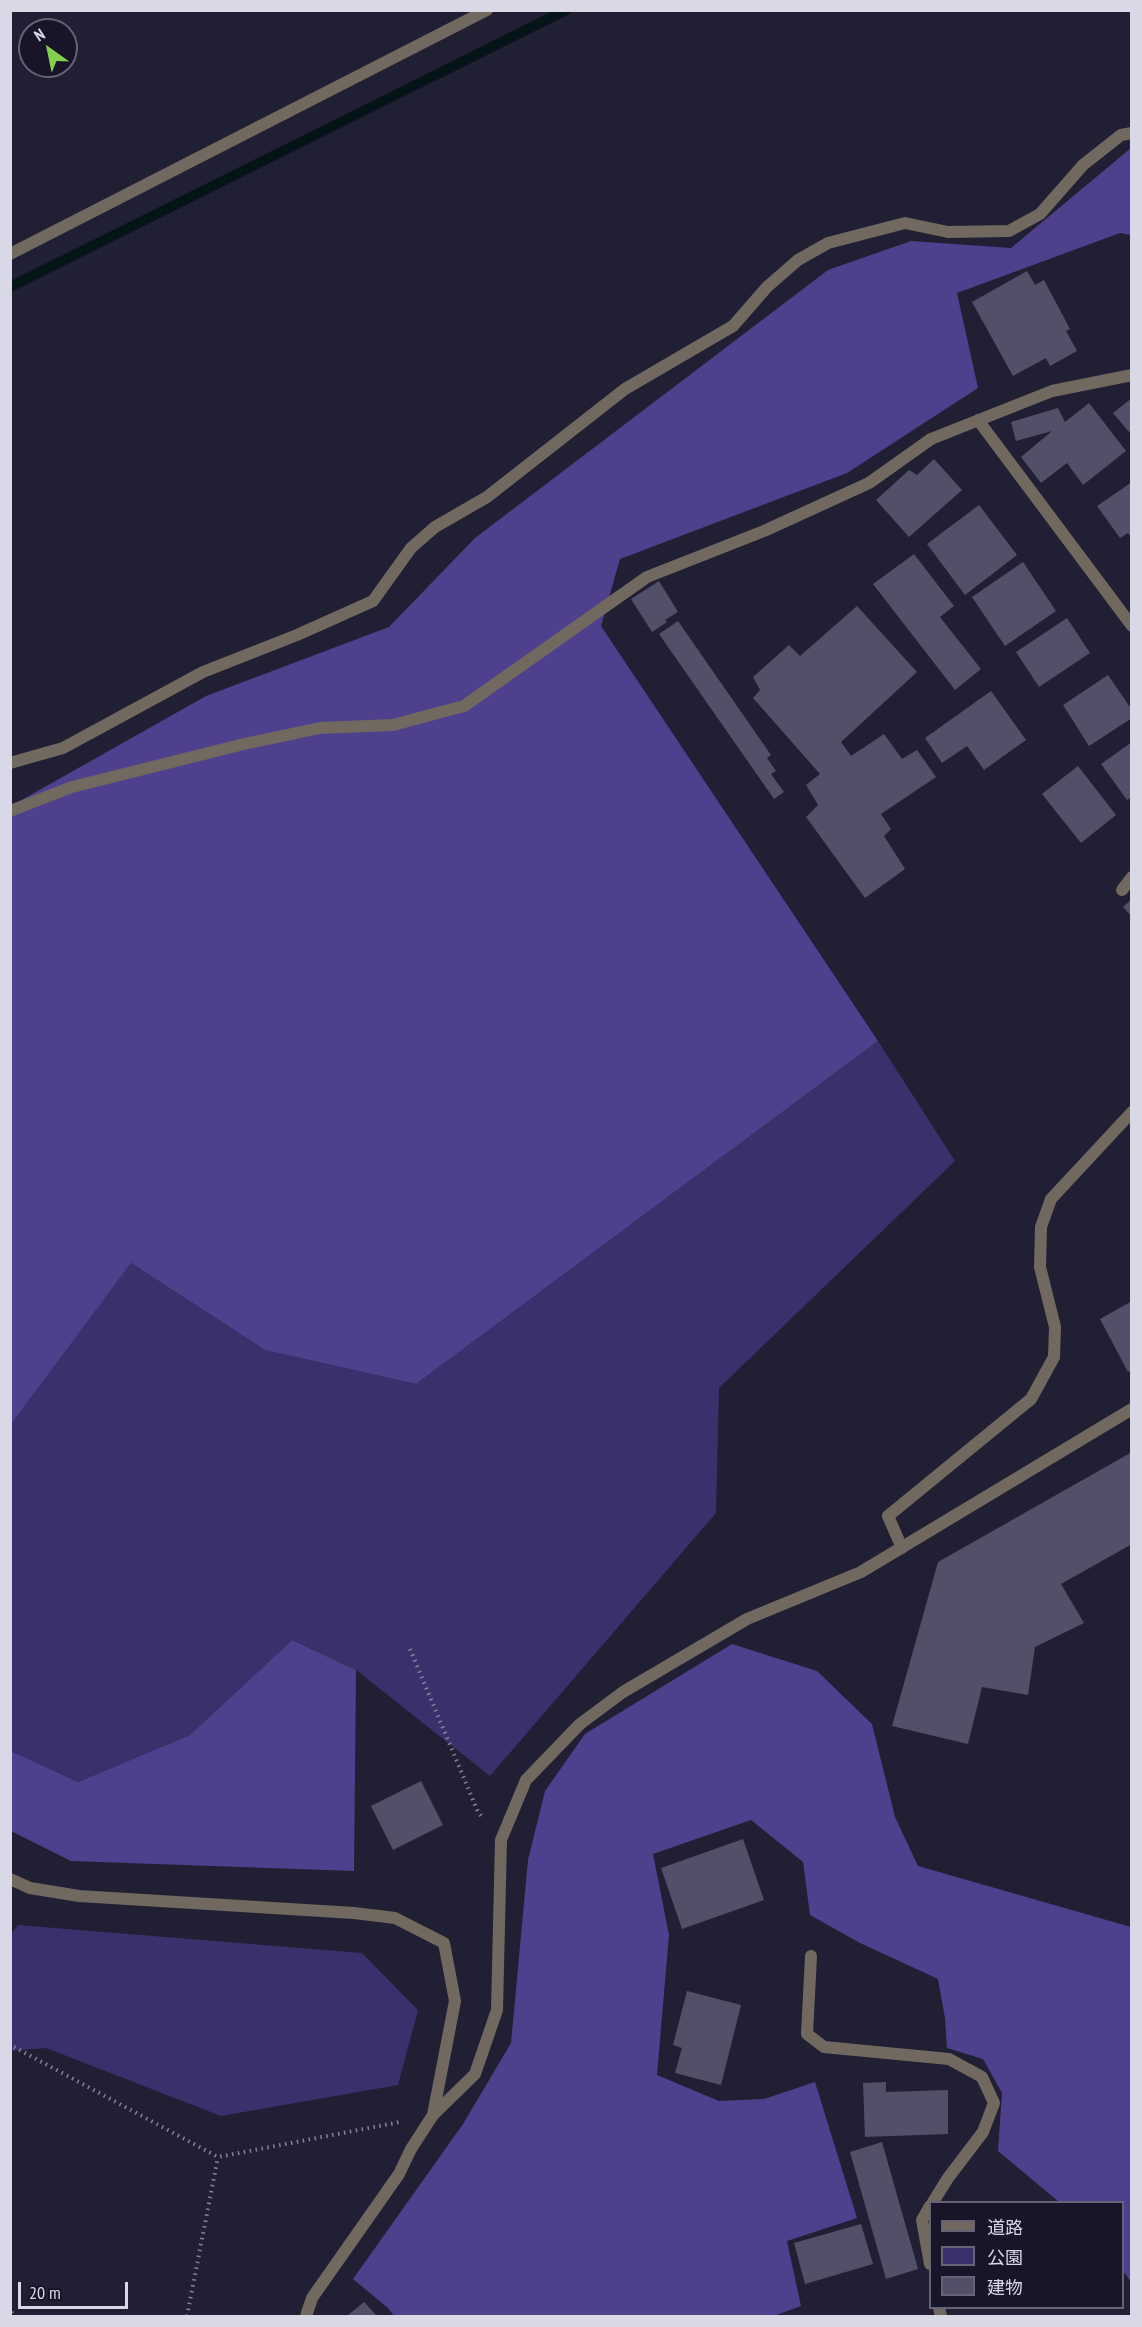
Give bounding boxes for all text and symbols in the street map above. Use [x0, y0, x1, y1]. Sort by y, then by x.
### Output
north arrow [18, 18, 78, 78]
text: N [30, 24, 48, 45]
legend [929, 2201, 1124, 2309]
text: 道路 [987, 2216, 1023, 2239]
text: 公園 [987, 2246, 1023, 2269]
scale bar [21, 2270, 130, 2308]
text: 建物 [987, 2276, 1023, 2299]
text: 20 m [29, 2281, 61, 2304]

